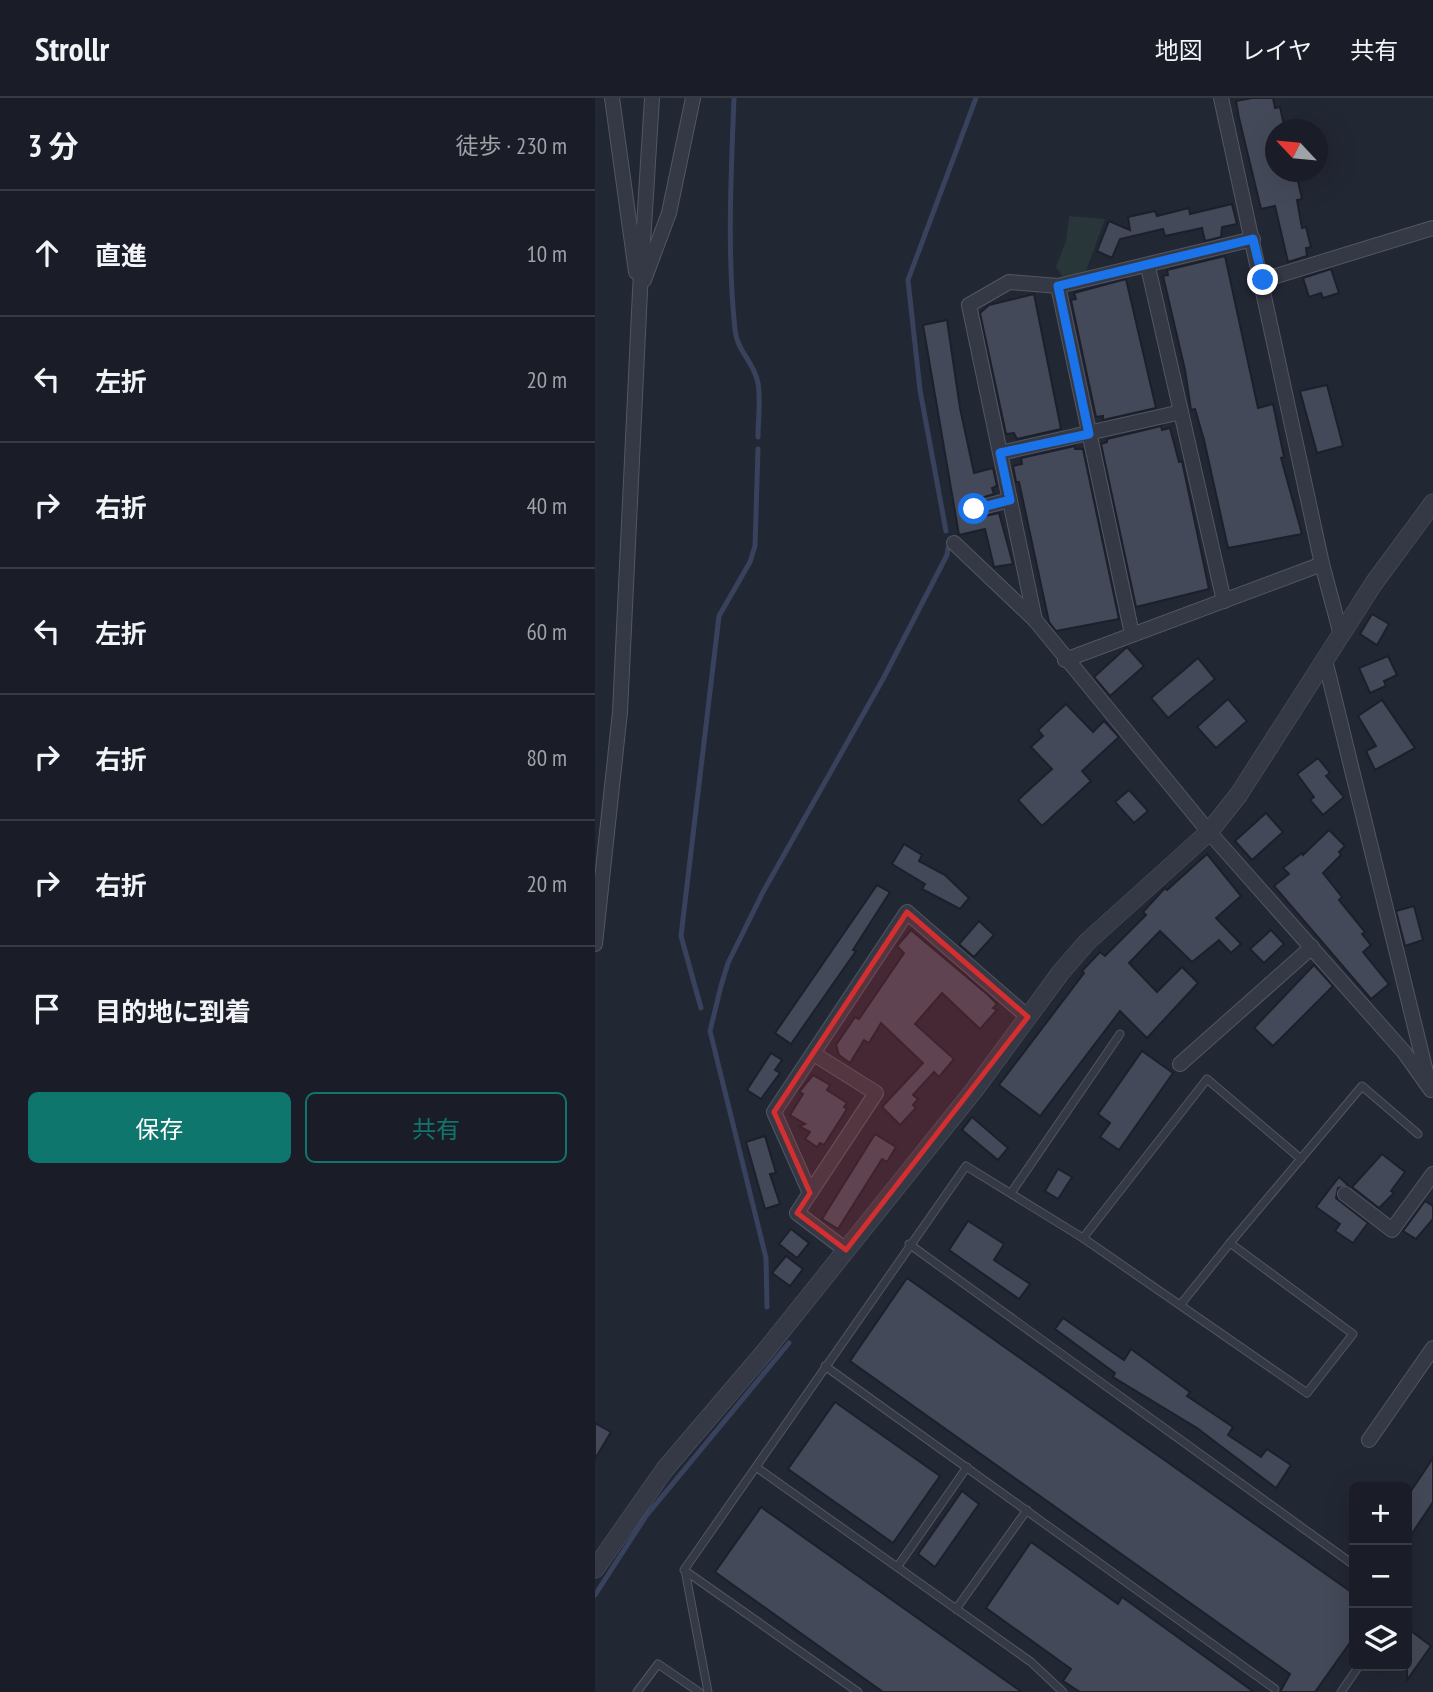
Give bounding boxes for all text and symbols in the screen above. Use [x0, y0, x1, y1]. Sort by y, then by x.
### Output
text: Strollr [35, 27, 109, 70]
text: 地図 [1155, 35, 1203, 66]
text: レイヤ [1241, 35, 1312, 66]
text: 共有 [1350, 35, 1398, 66]
north arrow [1265, 119, 1328, 182]
text: 3 分 [28, 126, 79, 165]
text: 徒歩 · 230 m [455, 131, 567, 160]
icon: ahead [28, 234, 66, 272]
text: 直進 [95, 239, 147, 272]
text: 10 m [526, 239, 567, 268]
route end [1247, 264, 1278, 295]
icon: left [28, 360, 66, 398]
text: 左折 [95, 365, 147, 398]
text: 20 m [526, 365, 567, 394]
icon: right [28, 486, 66, 524]
text: 右折 [95, 491, 147, 524]
text: 40 m [526, 491, 567, 520]
route start [958, 493, 989, 524]
icon: left [28, 612, 66, 650]
text: 左折 [95, 617, 147, 650]
text: 60 m [526, 617, 567, 646]
icon: right [28, 738, 66, 776]
text: 右折 [95, 743, 147, 776]
text: 80 m [526, 743, 567, 772]
icon: right [28, 864, 66, 902]
text: 右折 [95, 869, 147, 902]
text: 20 m [526, 869, 567, 898]
icon: arrive [28, 990, 66, 1028]
text: 目的地に到着 [95, 995, 251, 1028]
button: 保存 [28, 1092, 291, 1163]
button: 共有 [305, 1092, 567, 1163]
map controls [1349, 1482, 1412, 1671]
button: + [1349, 1482, 1412, 1545]
button: − [1349, 1545, 1412, 1608]
button: layers [1349, 1608, 1412, 1671]

